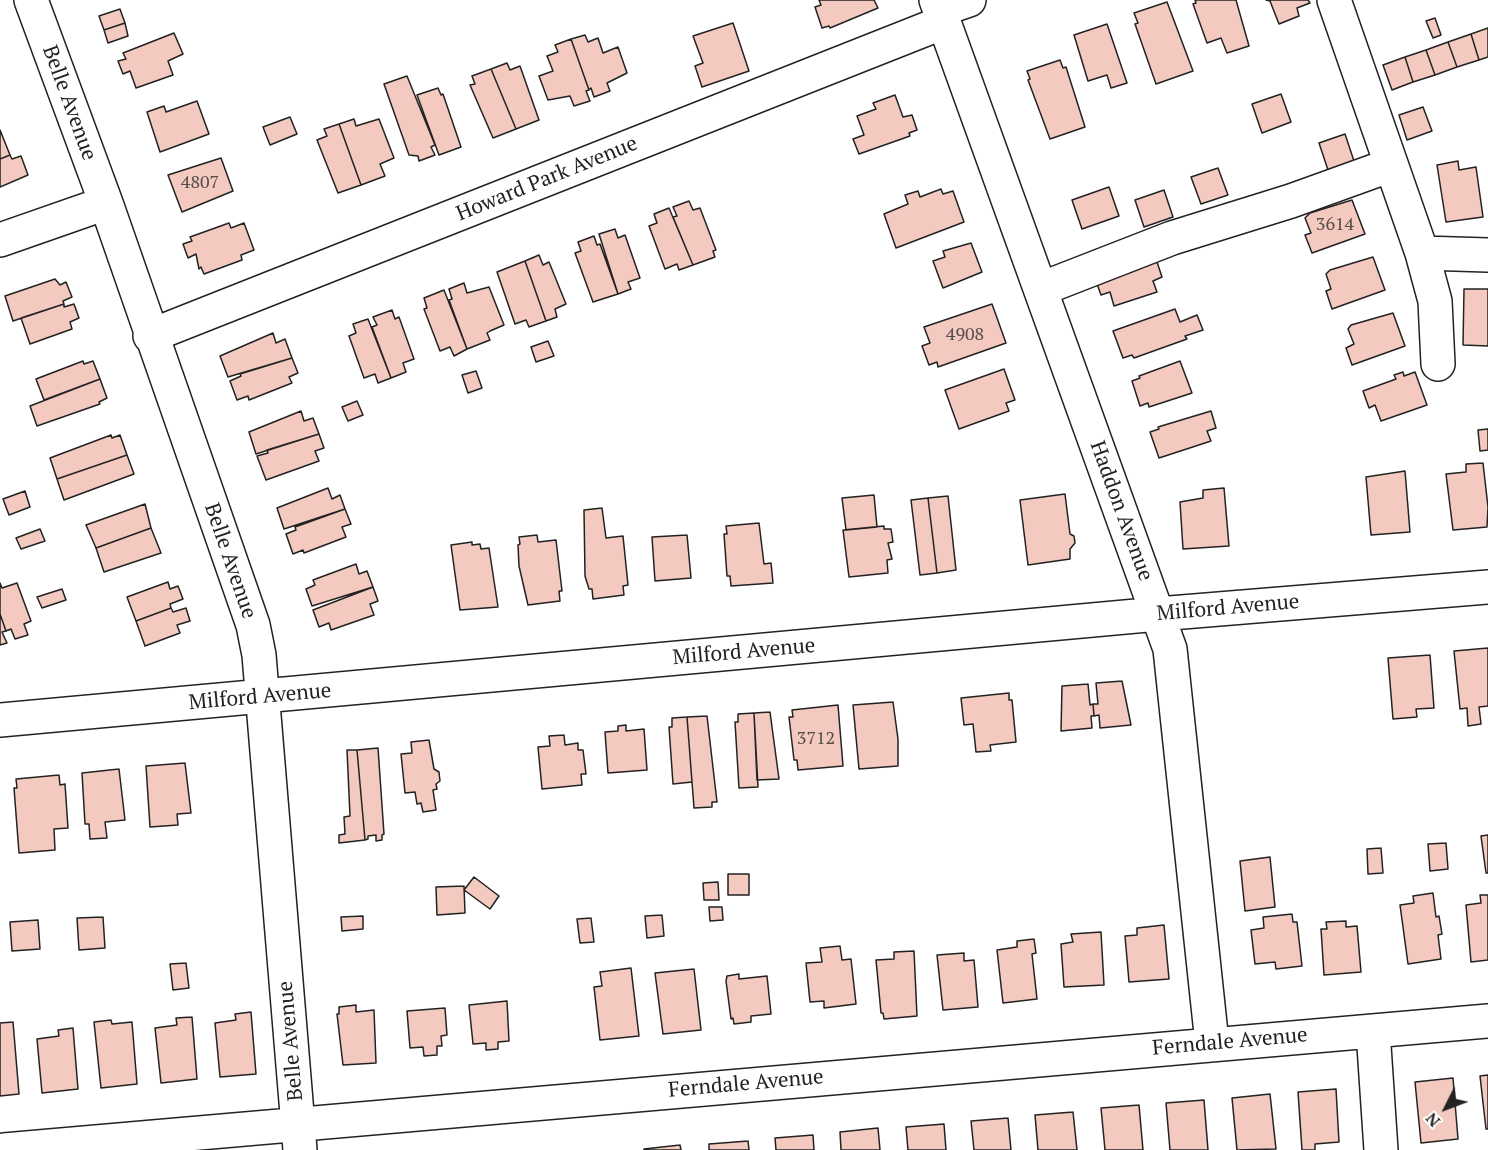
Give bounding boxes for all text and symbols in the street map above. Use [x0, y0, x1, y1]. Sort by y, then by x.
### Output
street label: Belle Avenue [37, 42, 101, 164]
street label: Howard Park Avenue [453, 131, 641, 227]
house number: 4807 [181, 172, 219, 194]
house number: 3614 [1316, 214, 1354, 236]
house number: 4908 [946, 324, 984, 346]
street label: Haddon Avenue [1084, 438, 1158, 584]
street label: Belle Avenue [198, 500, 262, 622]
street label: Milford Avenue [1156, 589, 1300, 627]
street label: Milford Avenue [672, 633, 816, 671]
street label: Milford Avenue [188, 678, 332, 716]
house number: 3712 [797, 728, 835, 750]
street label: Belle Avenue [273, 980, 309, 1102]
street label: Ferndale Avenue [1151, 1023, 1309, 1061]
street label: Ferndale Avenue [667, 1065, 825, 1103]
north arrow [1416, 1078, 1476, 1138]
text: N [1420, 1108, 1445, 1132]

